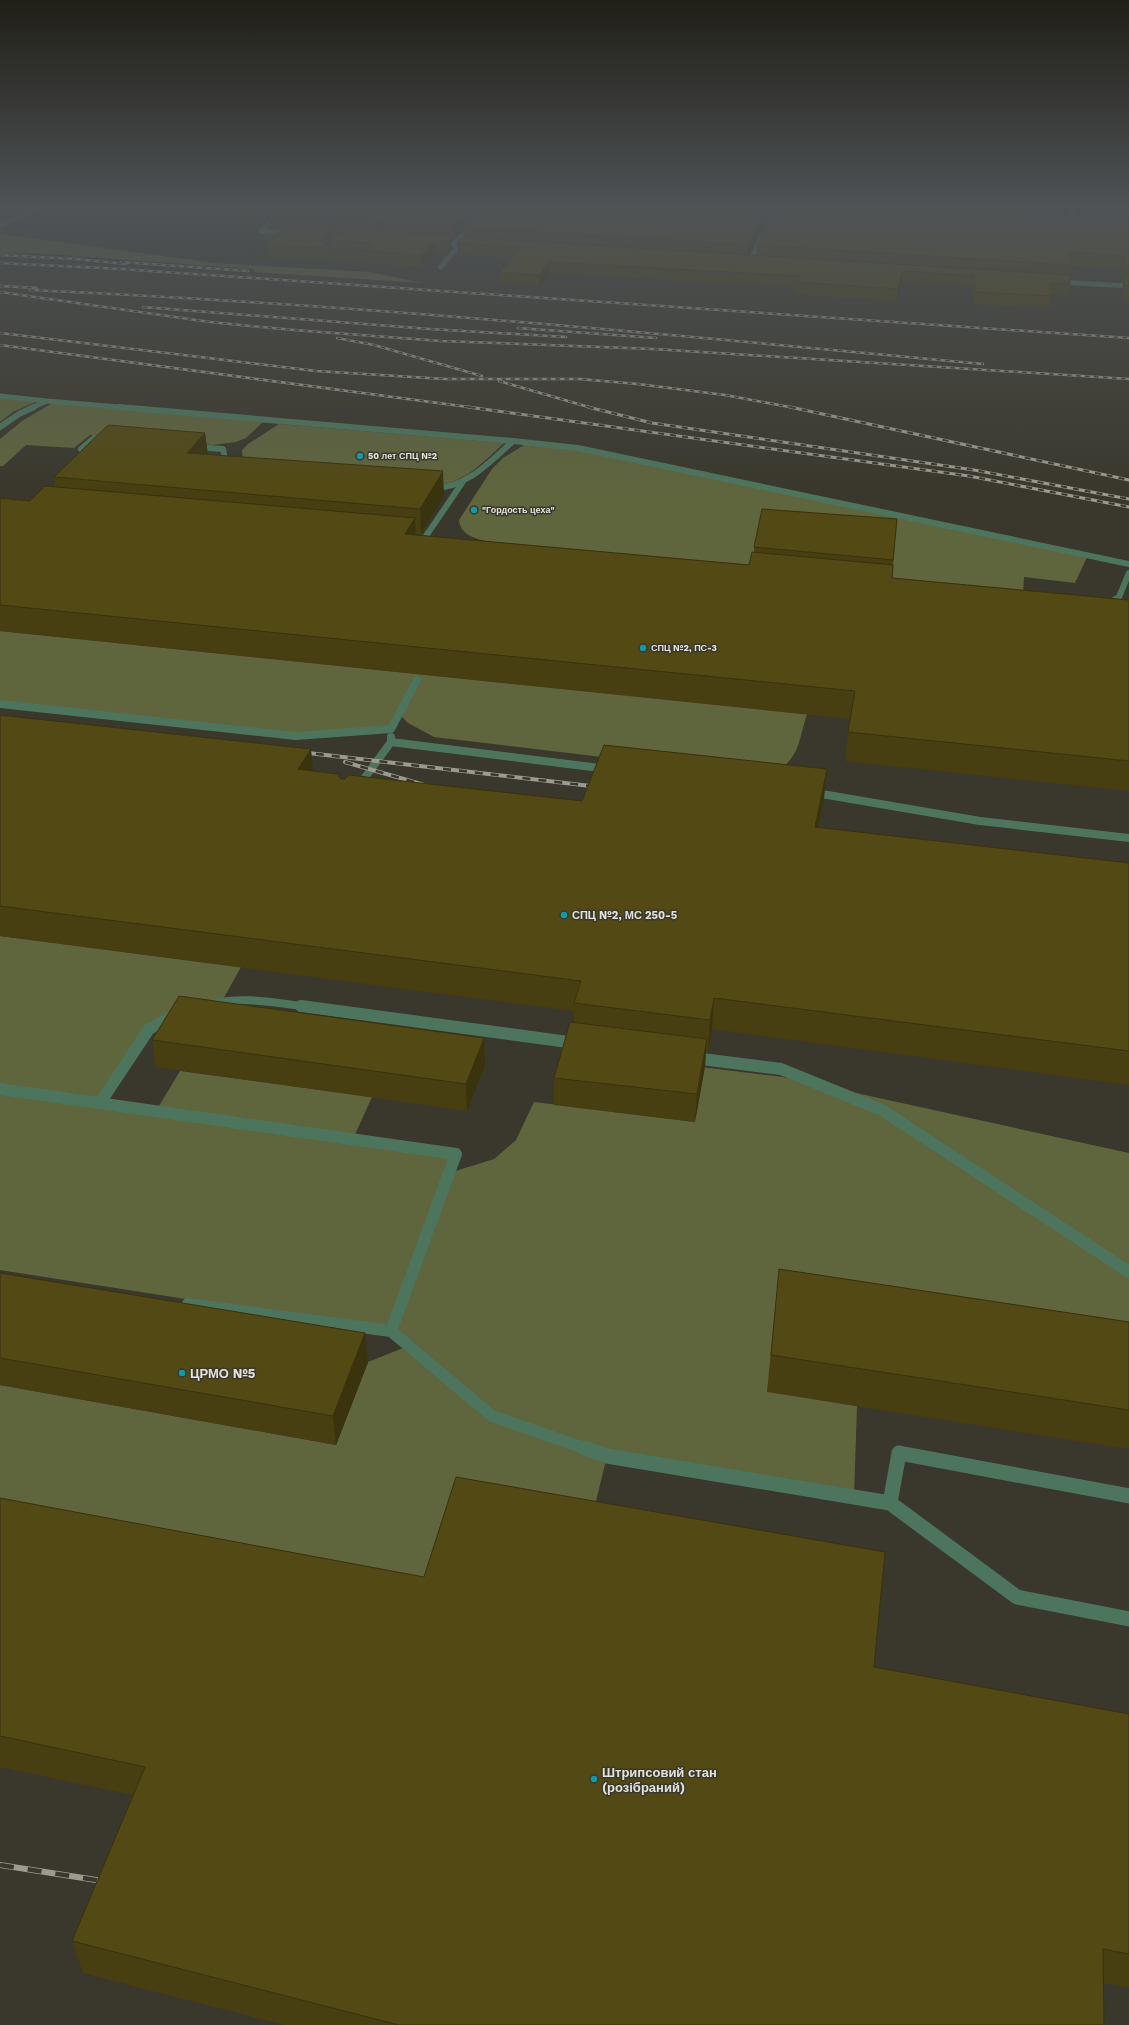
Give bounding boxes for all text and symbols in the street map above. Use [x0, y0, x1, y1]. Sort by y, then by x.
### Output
marker: 50 лет СПЦ №2 [355, 451, 365, 461]
place label: 50 лет СПЦ №2 [368, 451, 437, 461]
marker: "Гордость цеха" [469, 505, 479, 515]
place label: "Гордость цеха" [482, 505, 555, 515]
marker: СПЦ №2, ПС-3 [638, 643, 648, 653]
place label: СПЦ №2, ПС-3 [651, 643, 717, 653]
place label: СПЦ №2, МС 250-5 [572, 909, 677, 922]
marker: СПЦ №2, МС 250-5 [559, 910, 569, 920]
place label: ЦРМО №5 [190, 1366, 256, 1381]
marker: ЦРМО №5 [177, 1368, 187, 1378]
place label: Штрипсовий стан (розібраний) [602, 1765, 717, 1795]
marker: Штрипсовий стан (розібраний) [589, 1774, 599, 1784]

